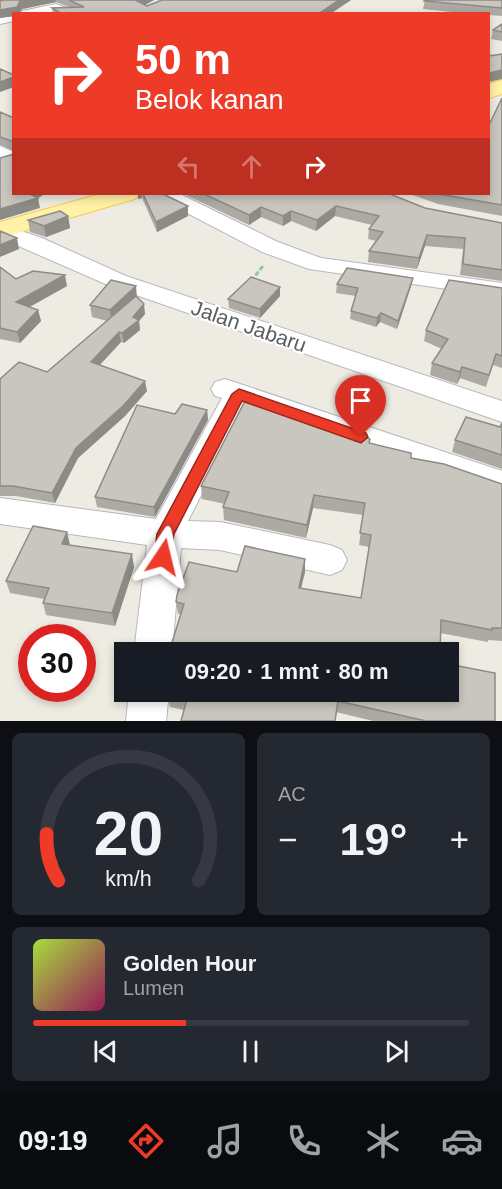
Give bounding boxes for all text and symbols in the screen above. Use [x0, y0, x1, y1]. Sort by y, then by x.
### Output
icon: right [36, 36, 114, 114]
text: 50 m [135, 36, 231, 83]
text: Belok kanan [135, 85, 284, 115]
icon: left [172, 150, 205, 183]
icon: ahead [235, 150, 268, 183]
icon: right [298, 150, 331, 183]
street label: Jalan Jabaru [188, 296, 310, 356]
pin [335, 375, 386, 437]
icon: arrive [344, 384, 377, 417]
position arrow [131, 525, 195, 589]
speed limit sign: 30 [18, 624, 96, 702]
text: 09:20 · 1 mnt · 80 m [184, 659, 389, 684]
text: AC [278, 783, 306, 805]
text: 20 [94, 799, 163, 868]
text: 19° [339, 814, 408, 865]
text: − [278, 821, 297, 858]
text: + [450, 821, 469, 858]
text: km/h [105, 867, 152, 891]
text: Golden Hour [123, 951, 256, 976]
text: Lumen [123, 977, 184, 999]
icon: previous [89, 1035, 122, 1068]
icon: pause [234, 1035, 267, 1068]
icon: next [380, 1035, 413, 1068]
icon: directions [125, 1120, 167, 1162]
icon: music [204, 1120, 246, 1162]
icon: phone [283, 1120, 325, 1162]
icon: climate [362, 1120, 404, 1162]
icon: car [441, 1120, 483, 1162]
text: 09:19 [19, 1126, 88, 1156]

